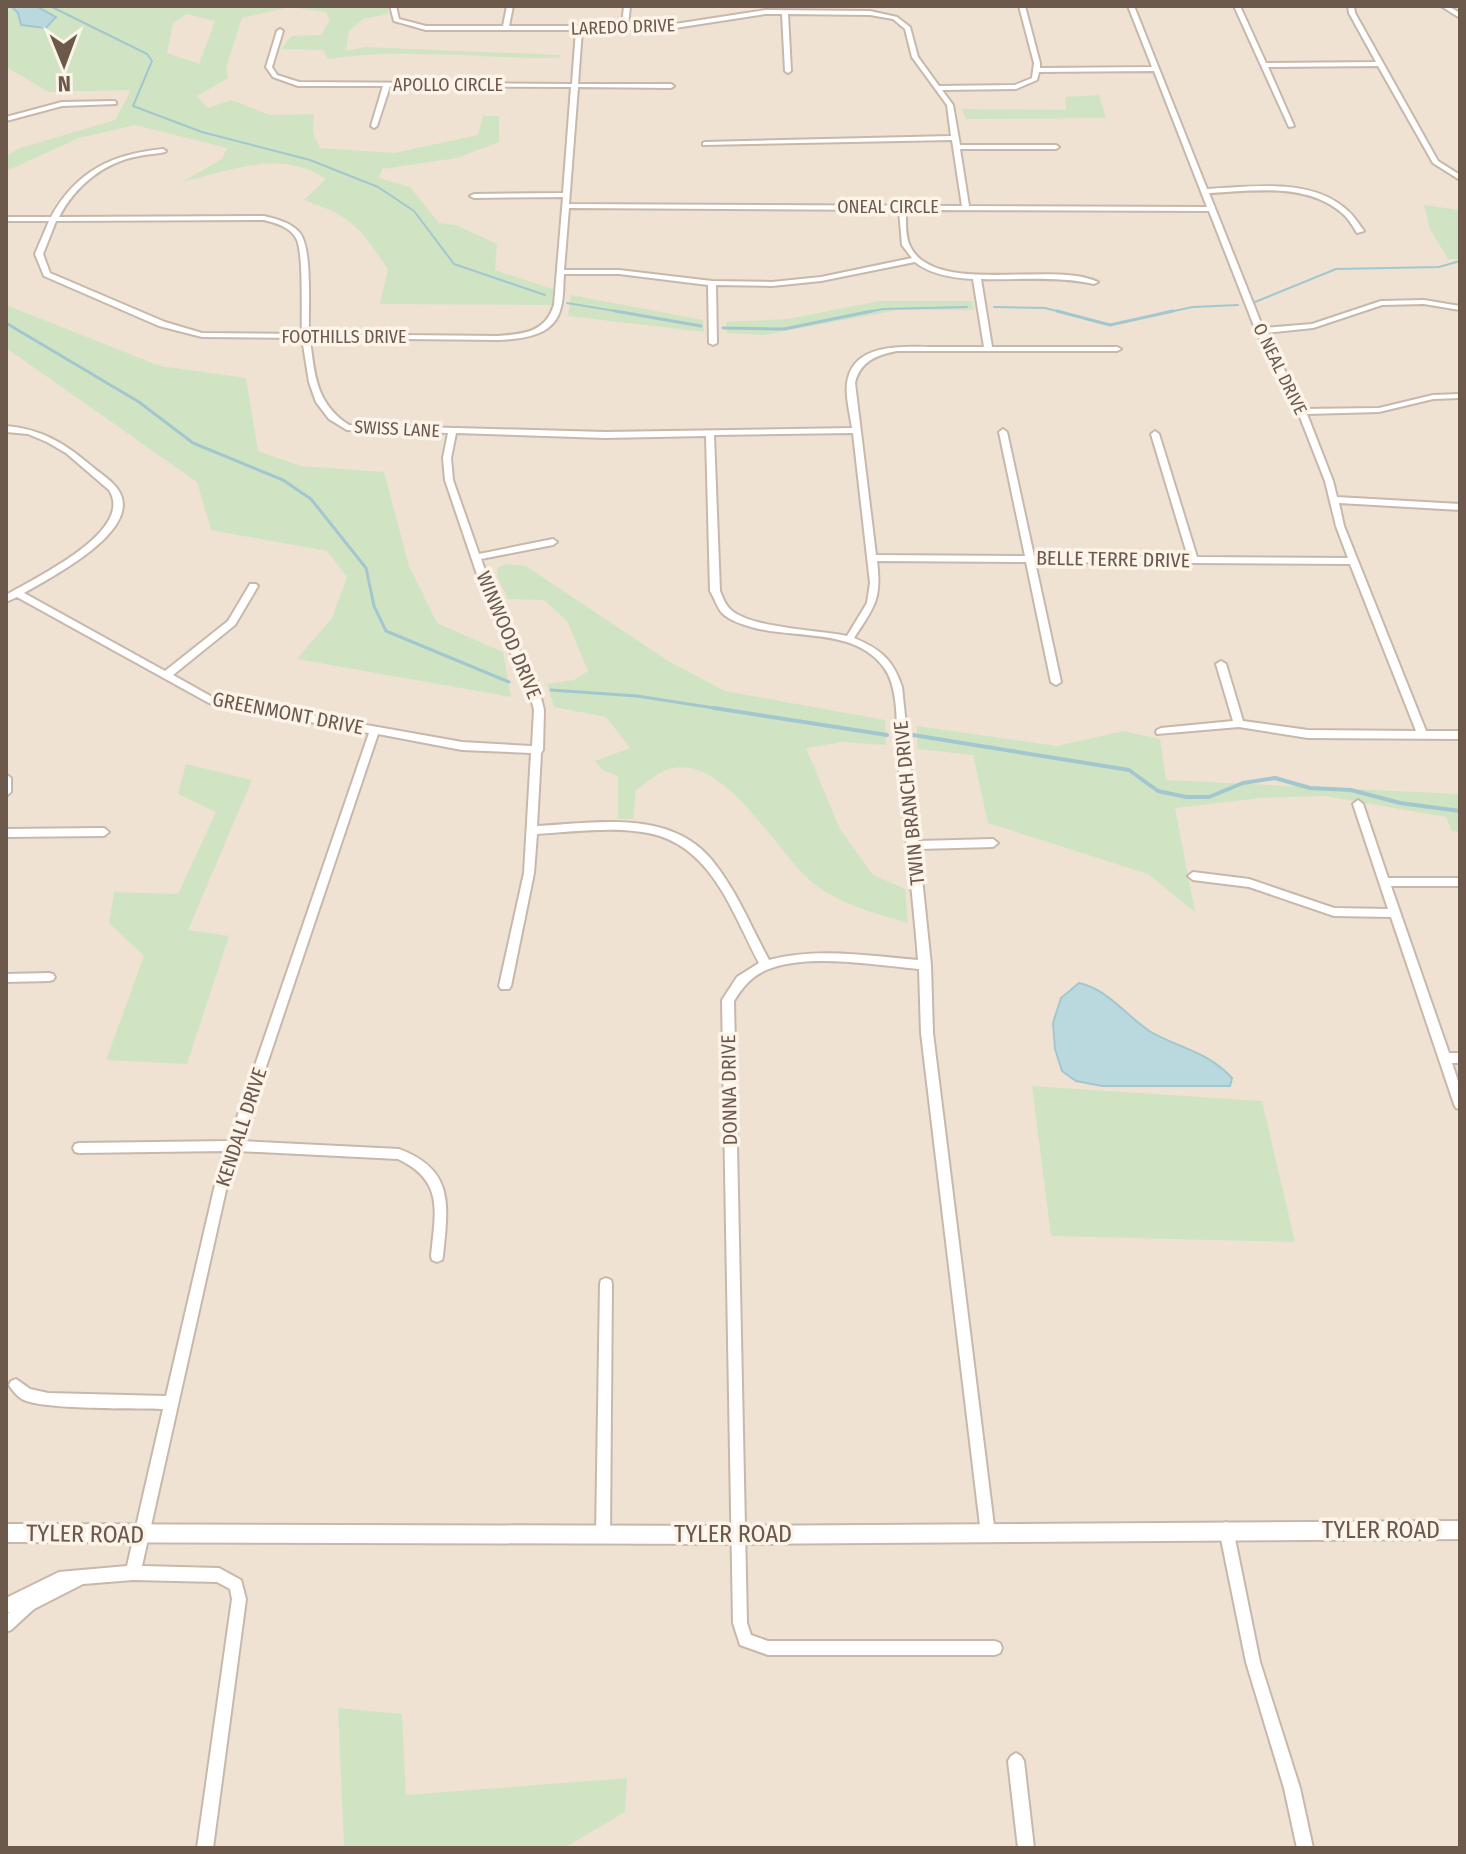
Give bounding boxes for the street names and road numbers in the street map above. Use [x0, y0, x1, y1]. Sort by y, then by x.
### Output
street label: LAREDO DRIVE [571, 14, 675, 40]
street label: APOLLO CIRCLE [393, 74, 503, 96]
street label: ONEAL CIRCLE [837, 196, 939, 218]
street label: O NEAL DRIVE [1248, 320, 1312, 418]
street label: FOOTHILLS DRIVE [282, 326, 406, 348]
street label: SWISS LANE [354, 416, 440, 442]
street label: BELLE TERRE DRIVE [1036, 546, 1190, 572]
street label: WINWOOD DRIVE [471, 568, 547, 702]
street label: GREENMONT DRIVE [210, 687, 366, 739]
street label: TWIN BRANCH DRIVE [888, 720, 930, 886]
street label: DONNA DRIVE [716, 1034, 742, 1146]
street label: KENDALL DRIVE [210, 1064, 272, 1190]
street label: TYLER ROAD [1322, 1516, 1440, 1544]
street label: TYLER ROAD [26, 1519, 144, 1549]
street label: TYLER ROAD [674, 1520, 792, 1548]

